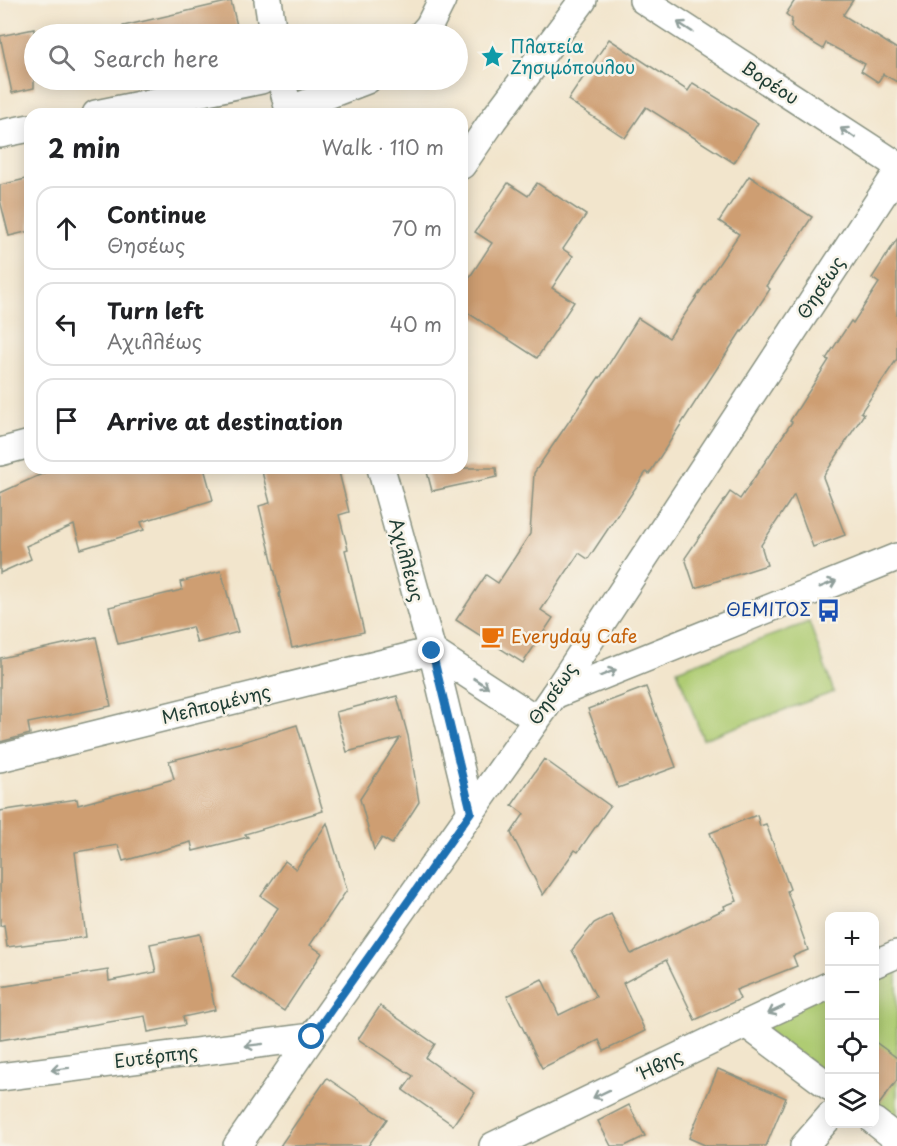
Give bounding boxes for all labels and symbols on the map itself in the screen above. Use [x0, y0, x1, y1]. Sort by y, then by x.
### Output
one-way arrow [677, 21, 693, 33]
place label: Πλατεία Ζησιμόπουλου [510, 32, 635, 80]
place icon: Πλατεία Ζησιμόπουλου [479, 44, 505, 70]
street label: Βορέου [737, 53, 805, 110]
one-way arrow [840, 127, 857, 139]
street label: Θησέως [789, 250, 850, 324]
street label: Αχιλλέως [383, 515, 432, 604]
one-way arrow [818, 578, 836, 589]
place label: ΘΕΜΙΤΟΣ [726, 595, 811, 622]
bus stop icon: ΘΕΜΙΤΟΣ [816, 597, 842, 623]
place label: Everyday Cafe [511, 622, 637, 649]
cafe icon: Everyday Cafe [480, 624, 506, 650]
route end [418, 637, 444, 663]
street label: Θησέως [521, 656, 583, 730]
one-way arrow [598, 667, 617, 678]
street label: Μελπομένης [158, 677, 273, 730]
one-way arrow [472, 678, 489, 690]
one-way arrow [768, 1004, 786, 1016]
route start [298, 1023, 324, 1049]
street label: Ευτέρπης [112, 1037, 199, 1074]
one-way arrow [244, 1039, 264, 1050]
street label: Ήβης [631, 1042, 687, 1087]
one-way arrow [51, 1064, 71, 1075]
one-way arrow [592, 1089, 610, 1100]

